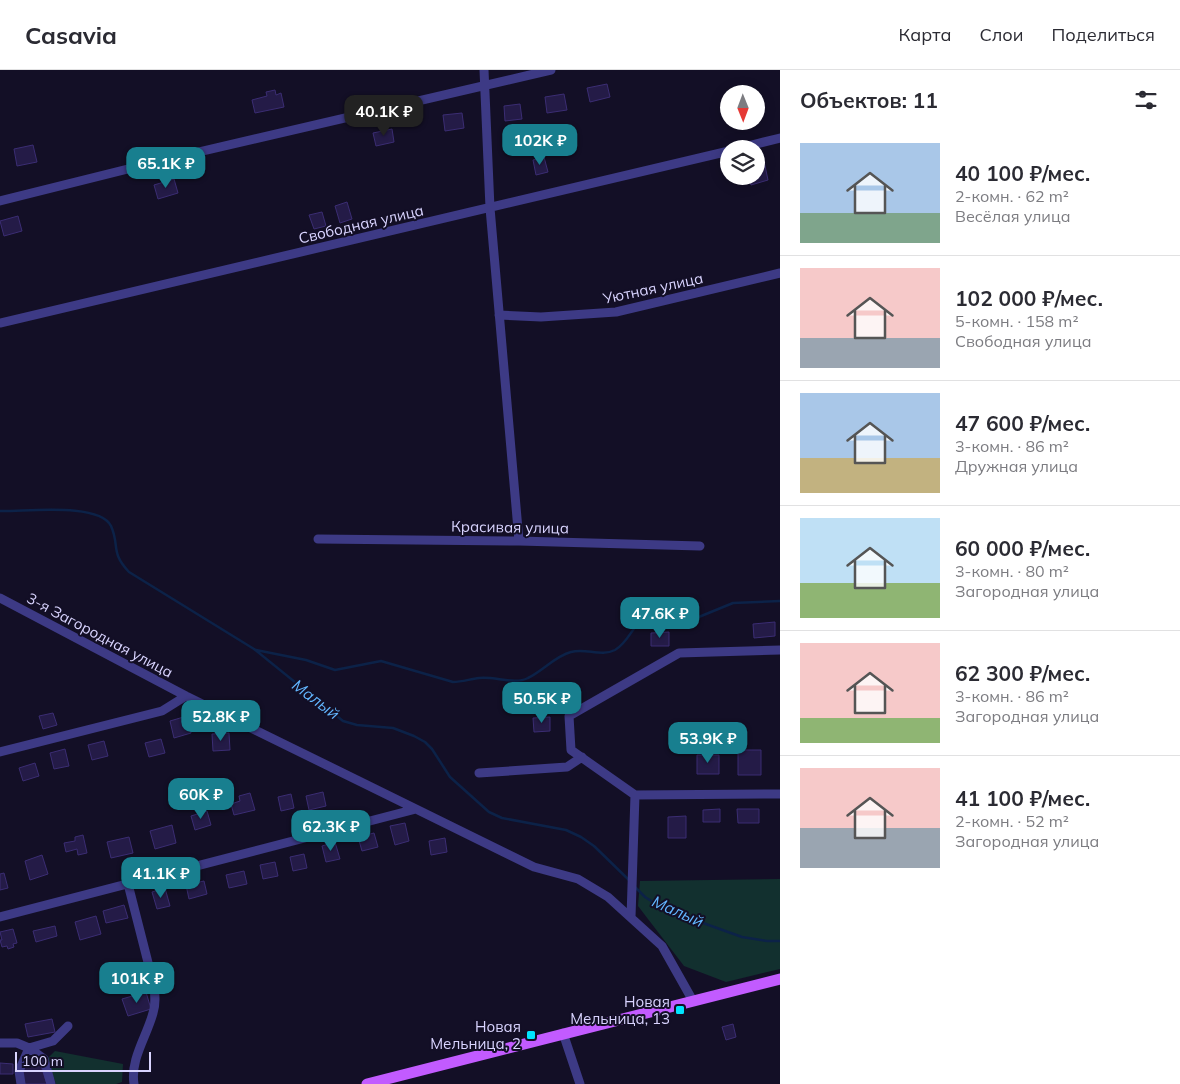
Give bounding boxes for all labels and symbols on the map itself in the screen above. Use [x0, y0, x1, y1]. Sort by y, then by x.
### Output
north arrow [720, 85, 765, 130]
pin: 40.1K ₽ [338, 94, 430, 137]
pin: 102K ₽ [499, 124, 581, 166]
pin: 65.1K ₽ [120, 146, 212, 189]
street label: Свободная улица [297, 200, 425, 248]
street label: Уютная улица [600, 268, 705, 308]
street label: Красивая улица [451, 516, 569, 538]
street label: 3-я Загородная улица [24, 588, 176, 682]
pin: 47.6K ₽ [614, 596, 706, 639]
water label: Малый [288, 675, 344, 723]
pin: 50.5K ₽ [496, 682, 588, 724]
pin: 52.8K ₽ [175, 700, 267, 742]
pin: 53.9K ₽ [662, 722, 754, 764]
pin: 60K ₽ [166, 778, 236, 820]
pin: 62.3K ₽ [285, 810, 377, 852]
pin: 41.1K ₽ [115, 856, 207, 899]
water label: Малый [649, 891, 707, 931]
pin: 101K ₽ [96, 962, 178, 1004]
place label: Новая Мельница, 13 [570, 992, 670, 1028]
marker: Новая Мельница, 13 [674, 1004, 686, 1016]
place label: Новая Мельница, 2 [430, 1017, 521, 1053]
marker: Новая Мельница, 2 [525, 1029, 537, 1041]
scale bar [15, 1049, 151, 1072]

